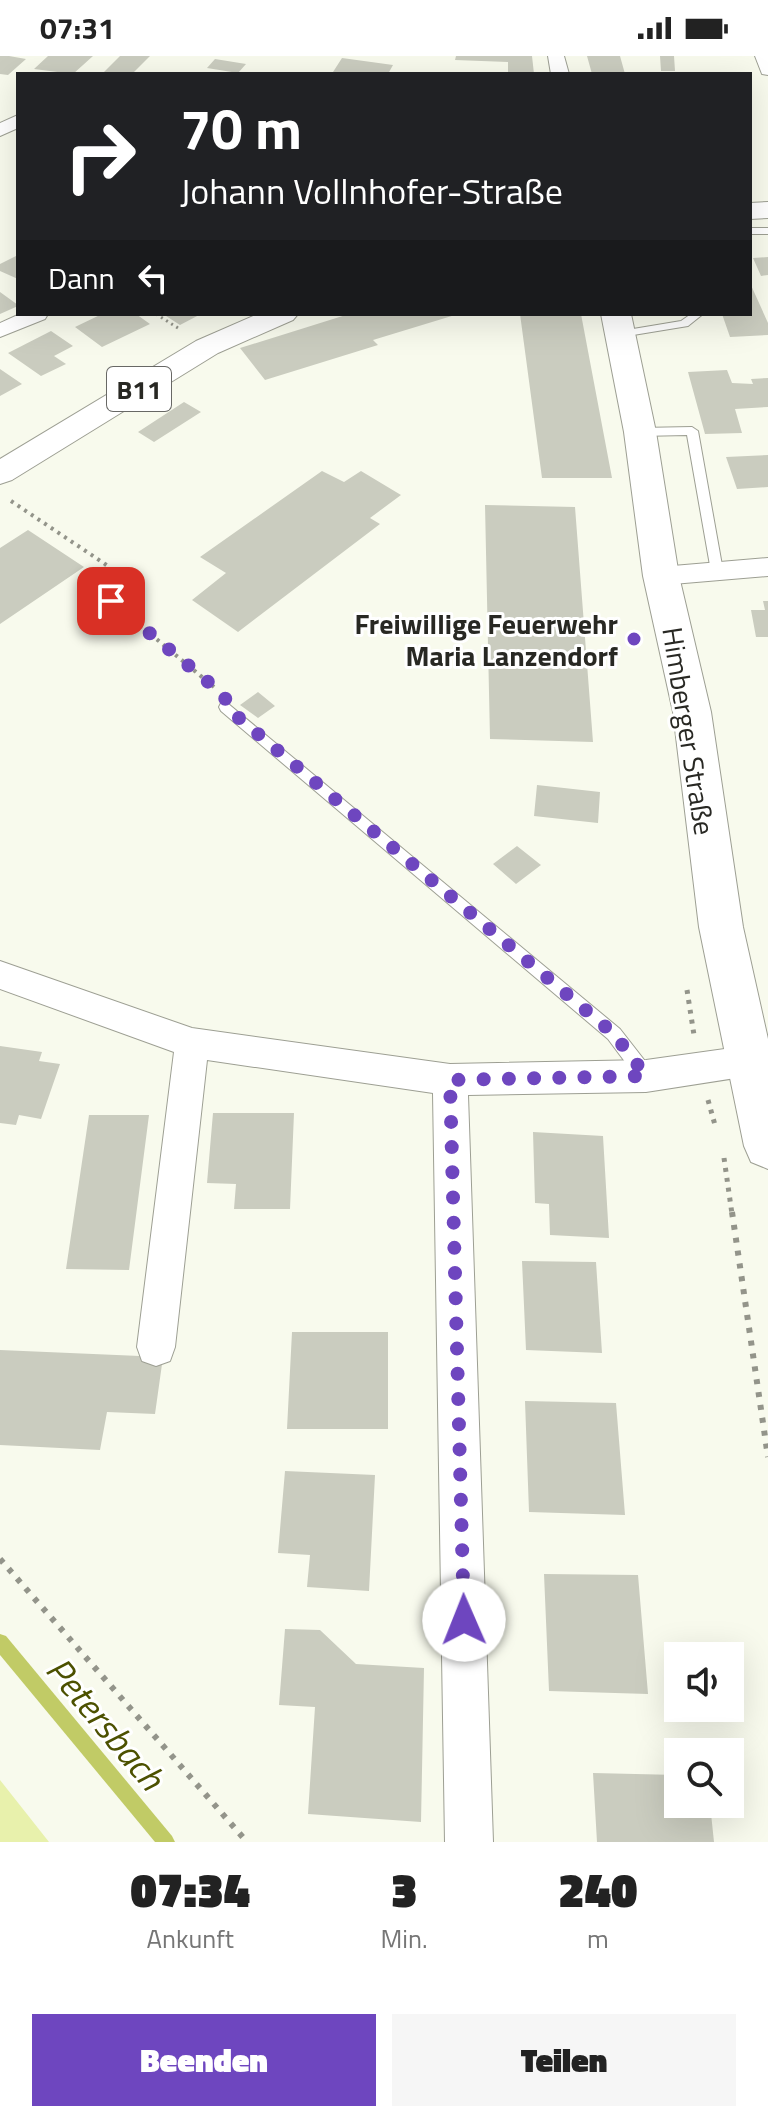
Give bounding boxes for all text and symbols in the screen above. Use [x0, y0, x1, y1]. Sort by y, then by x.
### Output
text: 07:31 [40, 5, 115, 51]
text: 70 m [180, 86, 302, 171]
icon: right [48, 104, 152, 208]
text: Johann Vollnhofer-Straße [180, 163, 563, 218]
text: Dann [48, 255, 115, 301]
icon: left [131, 256, 175, 300]
road number: B11 [107, 367, 171, 411]
pin [77, 567, 145, 635]
icon: arrive [89, 579, 133, 623]
place label: Freiwillige Feuerwehr Maria Lanzendorf [354, 602, 618, 677]
street label: Himberger Straße [651, 624, 727, 838]
marker: Freiwillige Feuerwehr Maria Lanzendorf [625, 630, 643, 648]
position arrow [422, 1578, 506, 1662]
map controls [664, 1642, 744, 1818]
button: sound [664, 1642, 744, 1722]
water label: Petersbach [34, 1644, 179, 1803]
button: search [664, 1738, 744, 1818]
text: 07:34 [131, 1853, 250, 1926]
text: 3 [391, 1853, 417, 1926]
text: 240 [558, 1853, 637, 1926]
text: Ankunft [147, 1919, 234, 1958]
text: Min. [381, 1919, 428, 1958]
text: m [587, 1919, 609, 1958]
button: Beenden [32, 2014, 376, 2106]
button: Teilen [392, 2014, 736, 2106]

